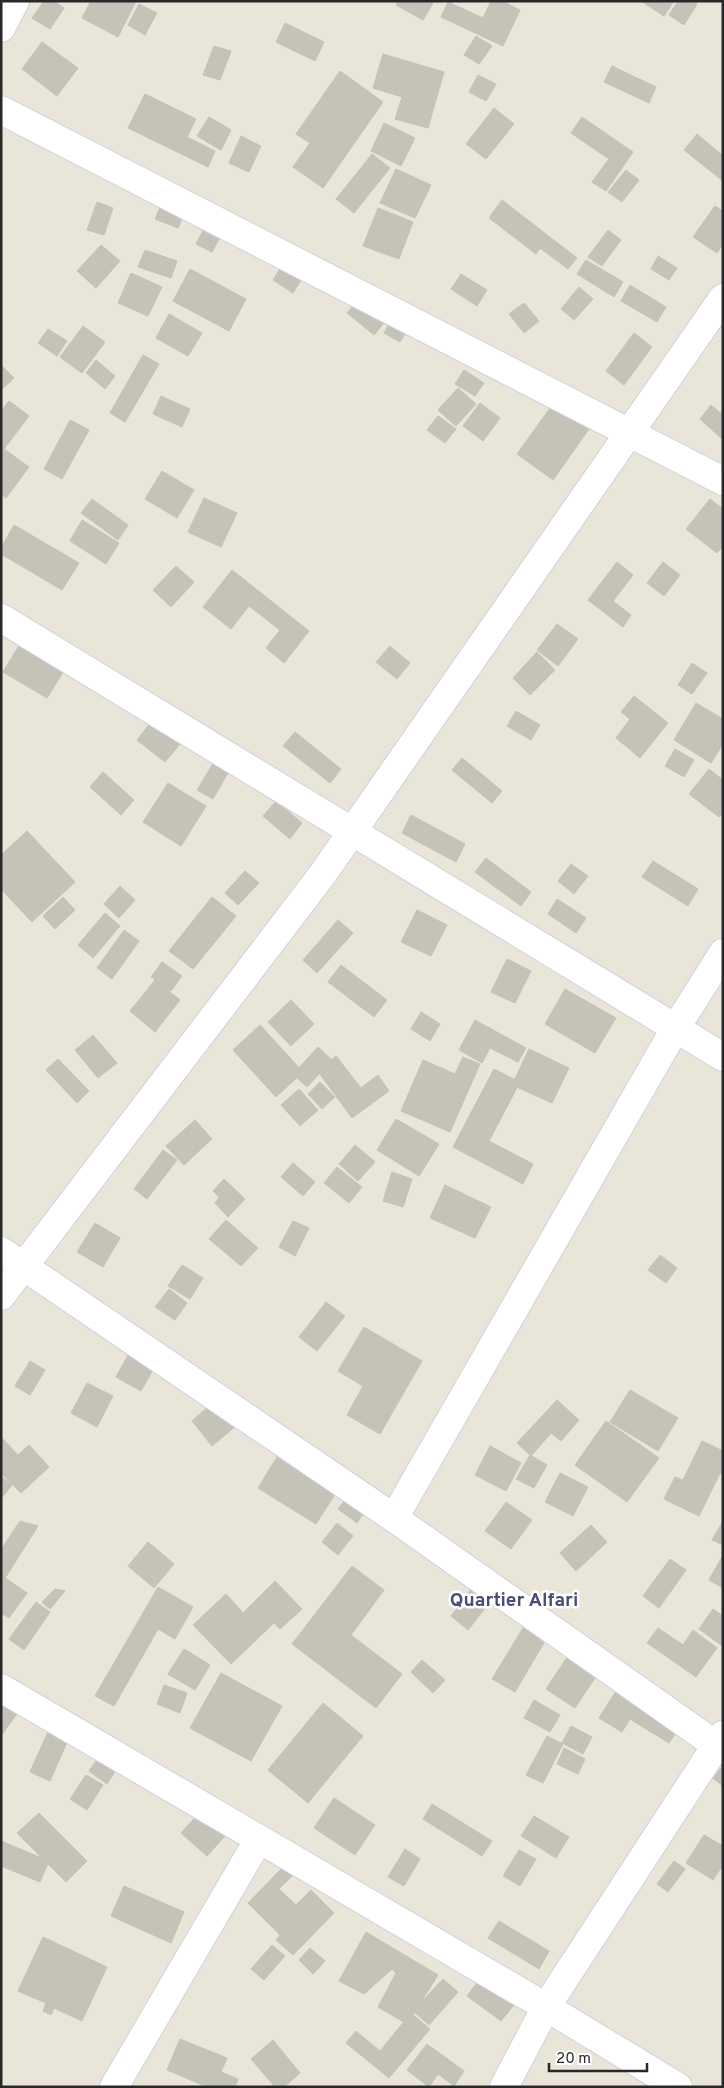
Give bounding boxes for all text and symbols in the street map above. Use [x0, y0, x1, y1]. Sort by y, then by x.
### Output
district label: Quartier Alfari [450, 1589, 578, 1613]
scale bar [549, 2040, 646, 2072]
text: 20 m [556, 2050, 591, 2069]

